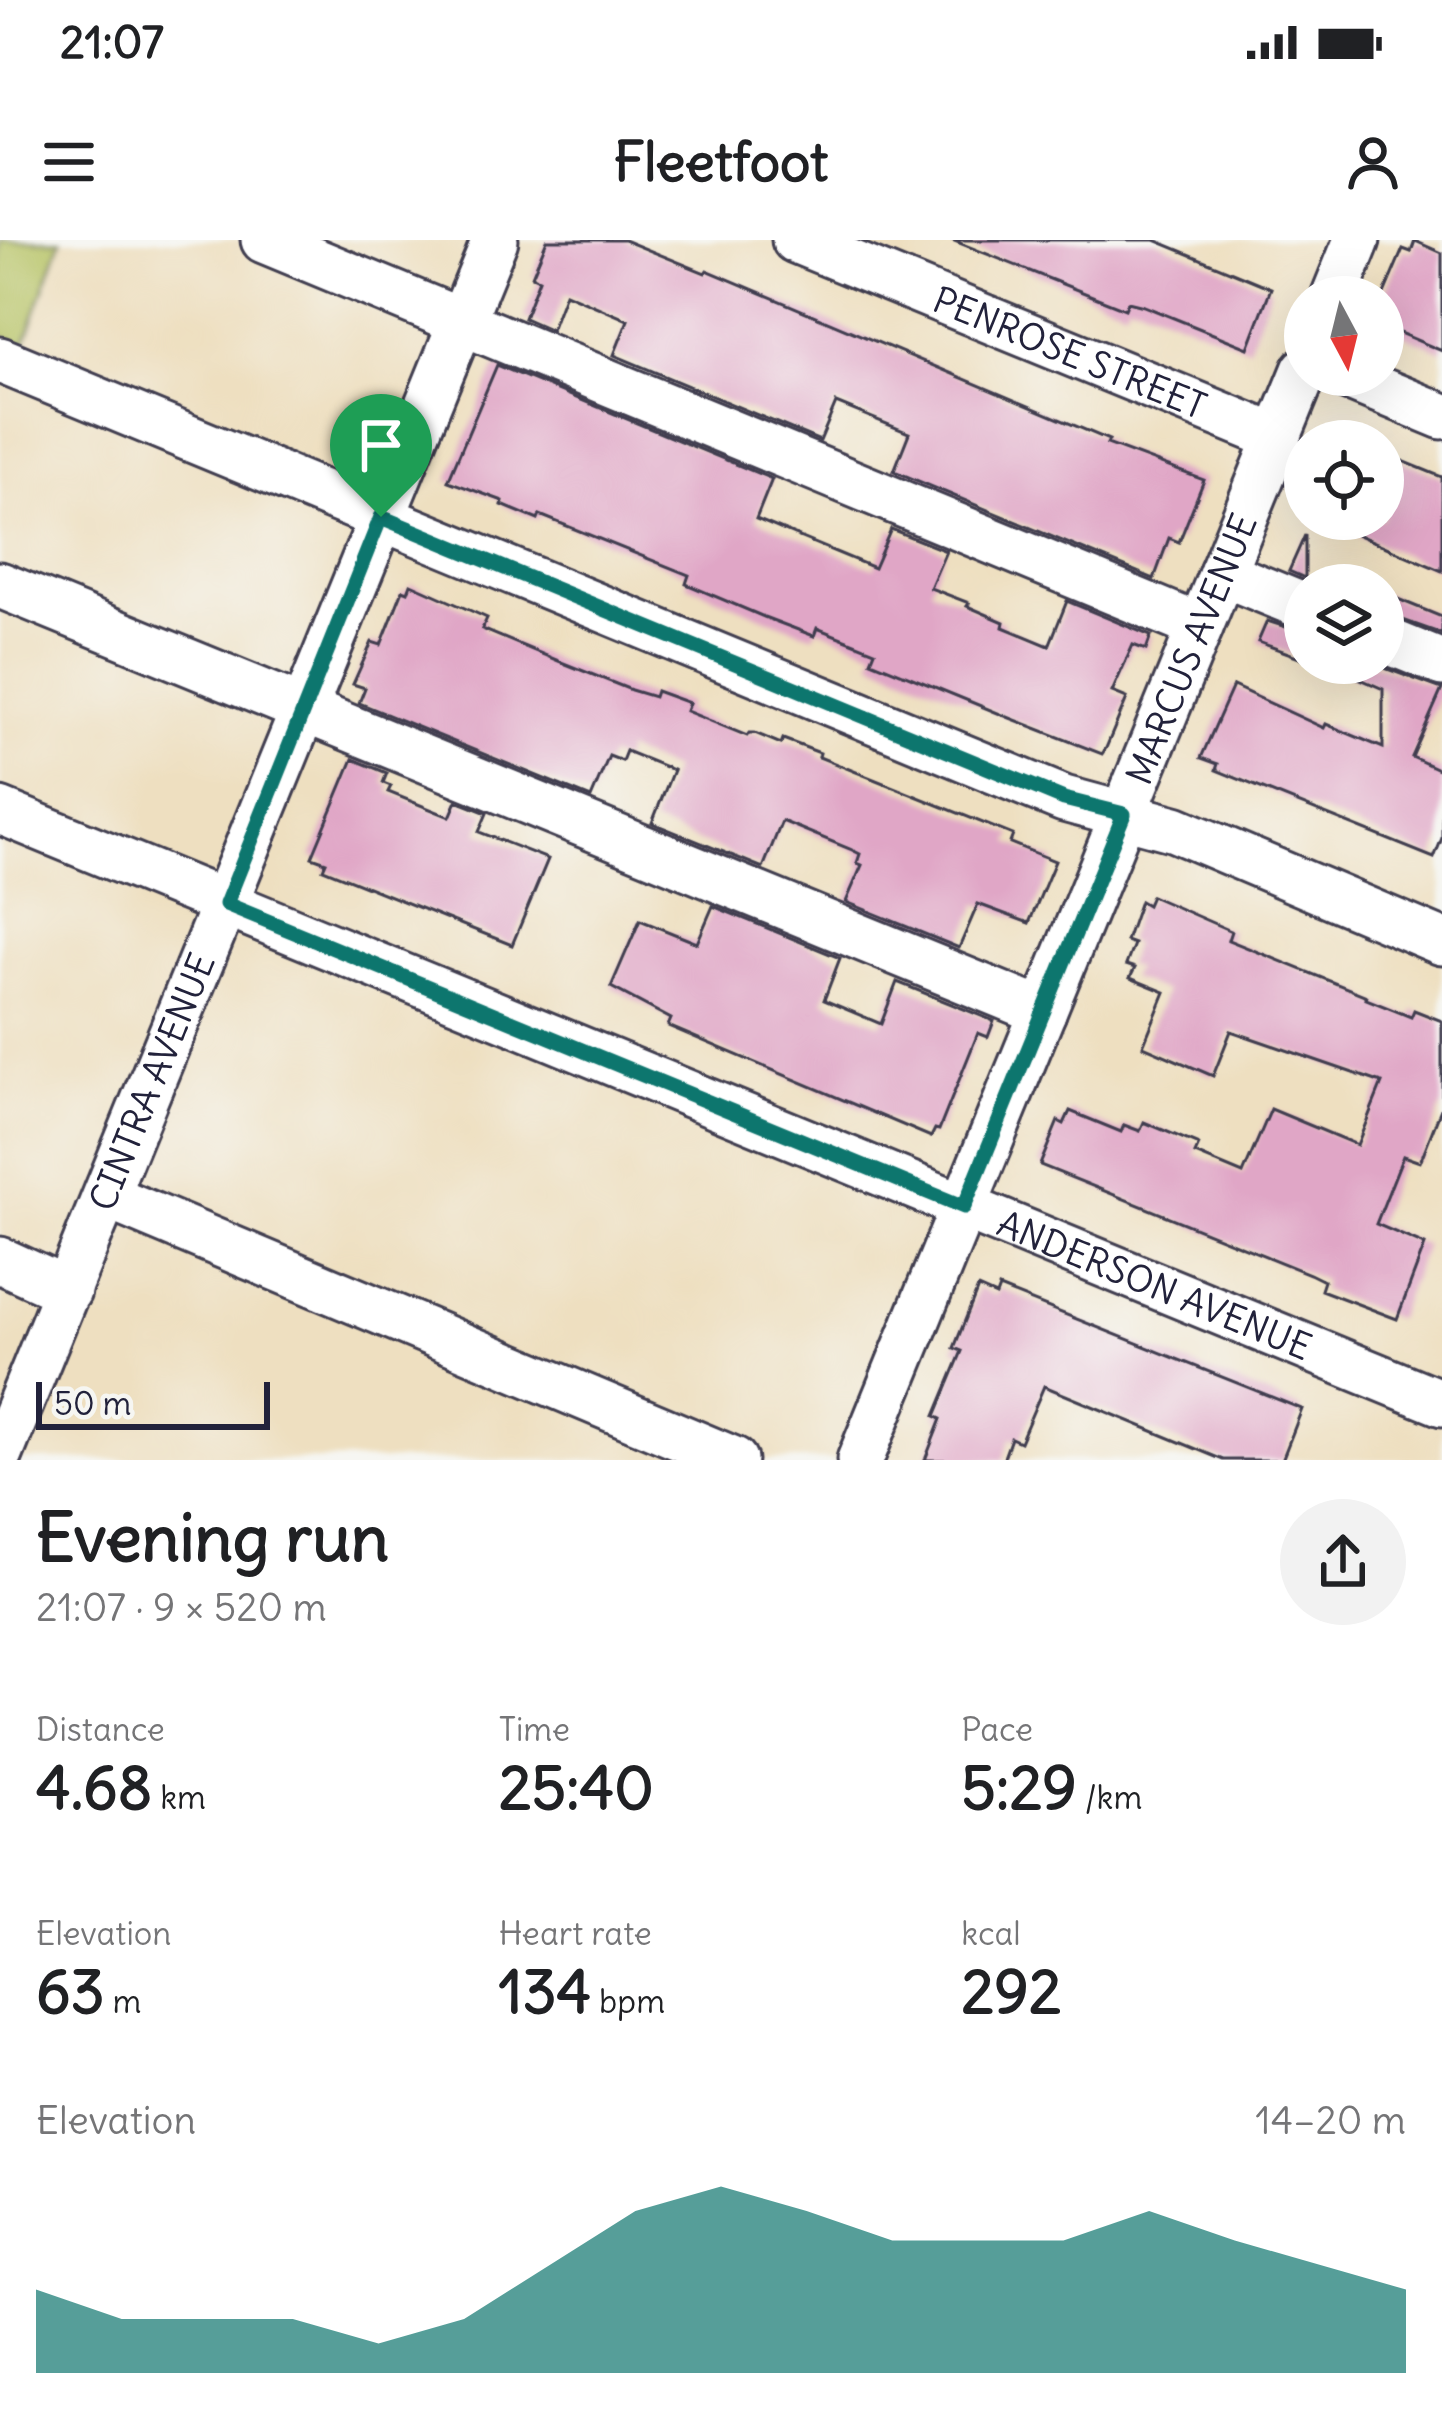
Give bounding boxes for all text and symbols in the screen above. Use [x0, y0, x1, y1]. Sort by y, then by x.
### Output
text: 21:07 [60, 14, 164, 70]
text: Fleetfoot [614, 128, 828, 196]
icon: menu [36, 129, 102, 195]
icon: person [1340, 129, 1406, 195]
north arrow [1284, 276, 1404, 396]
map controls [1284, 276, 1404, 684]
street label: PENROSE STREET [927, 277, 1213, 429]
pin [330, 394, 432, 517]
icon: arrive [348, 412, 414, 478]
button: locate [1284, 420, 1404, 540]
street label: MARCUS AVENUE [1116, 507, 1267, 791]
button: layers [1284, 564, 1404, 684]
street label: CINTRA AVENUE [80, 947, 225, 1217]
street label: ANDERSON AVENUE [991, 1201, 1318, 1370]
scale bar [36, 1376, 270, 1429]
text: 50 m [54, 1382, 131, 1424]
text: Evening run [36, 1496, 389, 1579]
button: share [1280, 1499, 1406, 1625]
text: 21:07 · 9 × 520 m [36, 1583, 327, 1632]
text: Distance [36, 1708, 165, 1750]
text: Time [499, 1708, 570, 1750]
text: Pace [961, 1708, 1033, 1750]
text: 4.68 [36, 1750, 152, 1825]
text: 25:40 [499, 1750, 654, 1825]
text: 5:29 [961, 1750, 1077, 1825]
text: km [152, 1776, 206, 1818]
text: /km [1077, 1776, 1142, 1818]
text: Elevation [36, 1912, 171, 1954]
text: Heart rate [499, 1912, 652, 1954]
text: kcal [961, 1912, 1021, 1954]
text: 63 [36, 1954, 105, 2029]
text: 134 [499, 1954, 591, 2029]
text: 292 [961, 1954, 1062, 2029]
text: m [105, 1980, 142, 2022]
text: bpm [591, 1980, 665, 2022]
text: Elevation [36, 2096, 196, 2145]
text: 14–20 m [1255, 2096, 1406, 2145]

